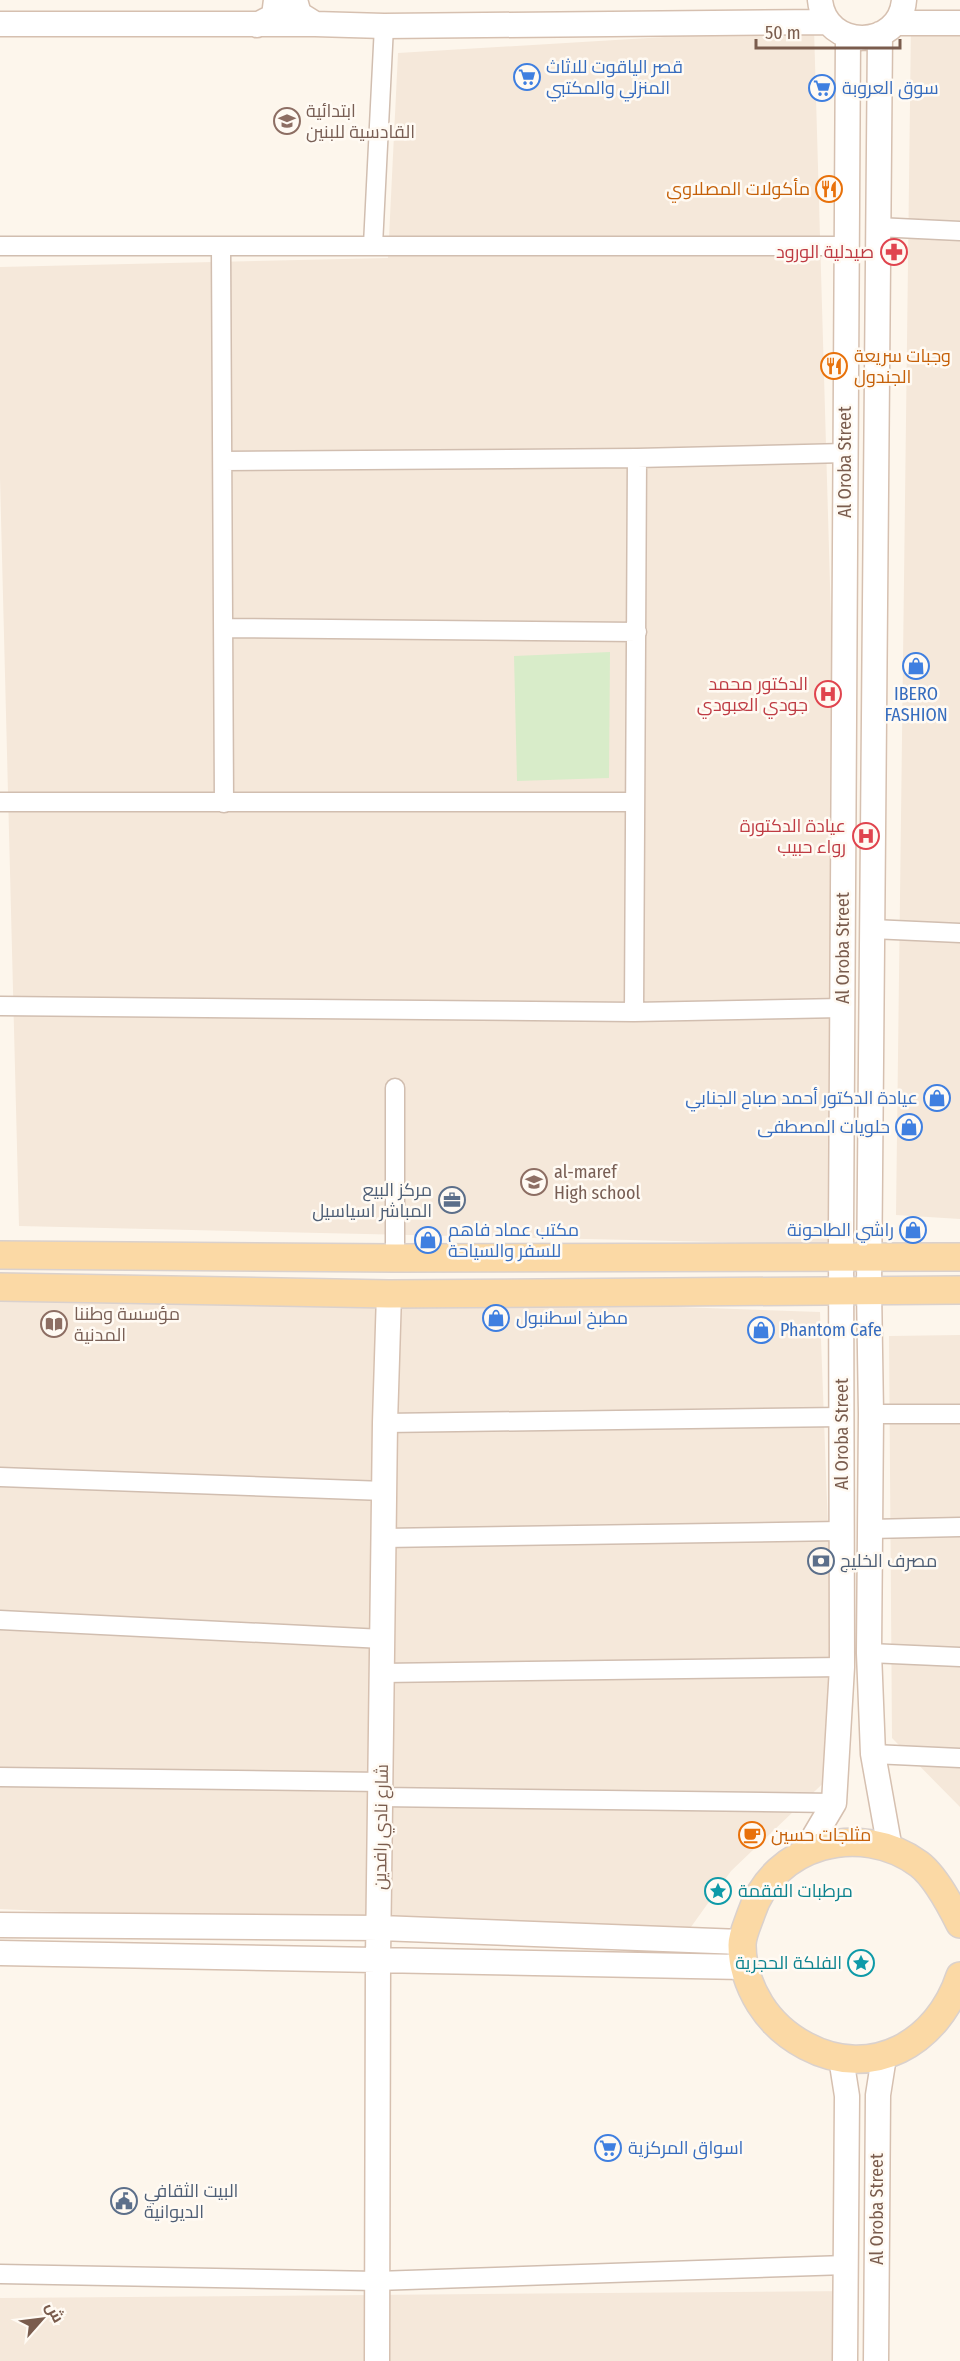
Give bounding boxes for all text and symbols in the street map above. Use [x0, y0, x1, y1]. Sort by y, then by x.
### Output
scale bar [756, 12, 900, 50]
text: 50 m [765, 22, 801, 44]
place label: قصر الياقوت للاثاث المنزلي والمكتبي [546, 56, 683, 102]
supermarket icon: قصر الياقوت للاثاث المنزلي والمكتبي [512, 62, 542, 92]
supermarket icon: سوق العروبة [807, 73, 837, 103]
place label: سوق العروبة [842, 77, 939, 100]
place label: ابتدائية القادسية للبنين [306, 100, 415, 143]
school or university icon: ابتدائية القادسية للبنين [272, 106, 302, 136]
restaurant icon: مأكولات المصلاوي [814, 174, 844, 204]
place label: مأكولات المصلاوي [666, 178, 810, 203]
pharmacy icon: صيدلية الورود [879, 237, 909, 267]
place label: صيدلية الورود [776, 241, 874, 263]
place label: وجبات سريعة الجندول [854, 345, 951, 388]
restaurant icon: وجبات سريعة الجندول [819, 351, 849, 381]
street label: Al Oroba Street [834, 406, 856, 518]
shop icon: IBERO FASHION [901, 651, 931, 681]
place label: الدكتور محمد جودي العبودي [697, 673, 808, 719]
hospital icon: الدكتور محمد جودي العبودي [813, 679, 843, 709]
place label: IBERO FASHION [884, 683, 948, 726]
place label: عيادة الدكتورة رواء حبيب [740, 815, 846, 858]
hospital icon: عيادة الدكتورة رواء حبيب [851, 821, 881, 851]
street label: Al Oroba Street [832, 892, 854, 1004]
shop icon: عيادة الدكتور أحمد صباح الجنابي [922, 1083, 952, 1113]
place label: عيادة الدكتور أحمد صباح الجنابي [685, 1087, 918, 1112]
shop icon: حلويات المصطفى [894, 1112, 924, 1142]
place label: حلويات المصطفى [757, 1116, 890, 1138]
place label: al-maref High school [554, 1161, 640, 1204]
school or university icon: al-maref High school [519, 1167, 549, 1197]
place label: مركز البيع المباشر اسياسيل [312, 1179, 432, 1222]
office icon: مركز البيع المباشر اسياسيل [437, 1185, 467, 1215]
shop icon: راشي الطاحونة [898, 1215, 928, 1245]
place label: مكتب عماد فاهم للسفر والسياحة [448, 1219, 579, 1262]
place label: راشي الطاحونة [787, 1219, 894, 1243]
shop icon: مكتب عماد فاهم للسفر والسياحة [413, 1225, 443, 1255]
place label: مؤسسة وطننا المدنية [74, 1303, 180, 1346]
shop icon: مطبخ اسطنبول [481, 1303, 511, 1333]
place label: مطبخ اسطنبول [516, 1307, 628, 1330]
library icon: مؤسسة وطننا المدنية [39, 1309, 69, 1339]
shop icon: Phantom Cafe [746, 1315, 776, 1345]
place label: Phantom Cafe [780, 1319, 882, 1341]
street label: Al Oroba Street [831, 1378, 853, 1490]
bank icon: مصرف الخليج [806, 1546, 836, 1576]
place label: مصرف الخليج [840, 1550, 937, 1573]
street label: شارع نادي رافدين [369, 1764, 396, 1890]
cafe icon: مثلجات حسين [737, 1820, 767, 1850]
place label: مثلجات حسين [771, 1824, 871, 1846]
place icon: مرطبات الفقمة [703, 1876, 733, 1906]
place label: مرطبات الفقمة [738, 1880, 853, 1902]
place icon: الفلكة الحجرية [846, 1948, 876, 1978]
place label: الفلكة الحجرية [735, 1952, 842, 1974]
supermarket icon: اسواق المركزية [593, 2133, 623, 2163]
place label: اسواق المركزية [628, 2137, 743, 2160]
street label: Al Oroba Street [866, 2153, 888, 2265]
place label: البيت الثقافي الديوانية [144, 2180, 238, 2223]
public building icon: البيت الثقافي الديوانية [109, 2186, 139, 2216]
north arrow [12, 2289, 72, 2349]
text: ش [42, 2299, 68, 2326]

